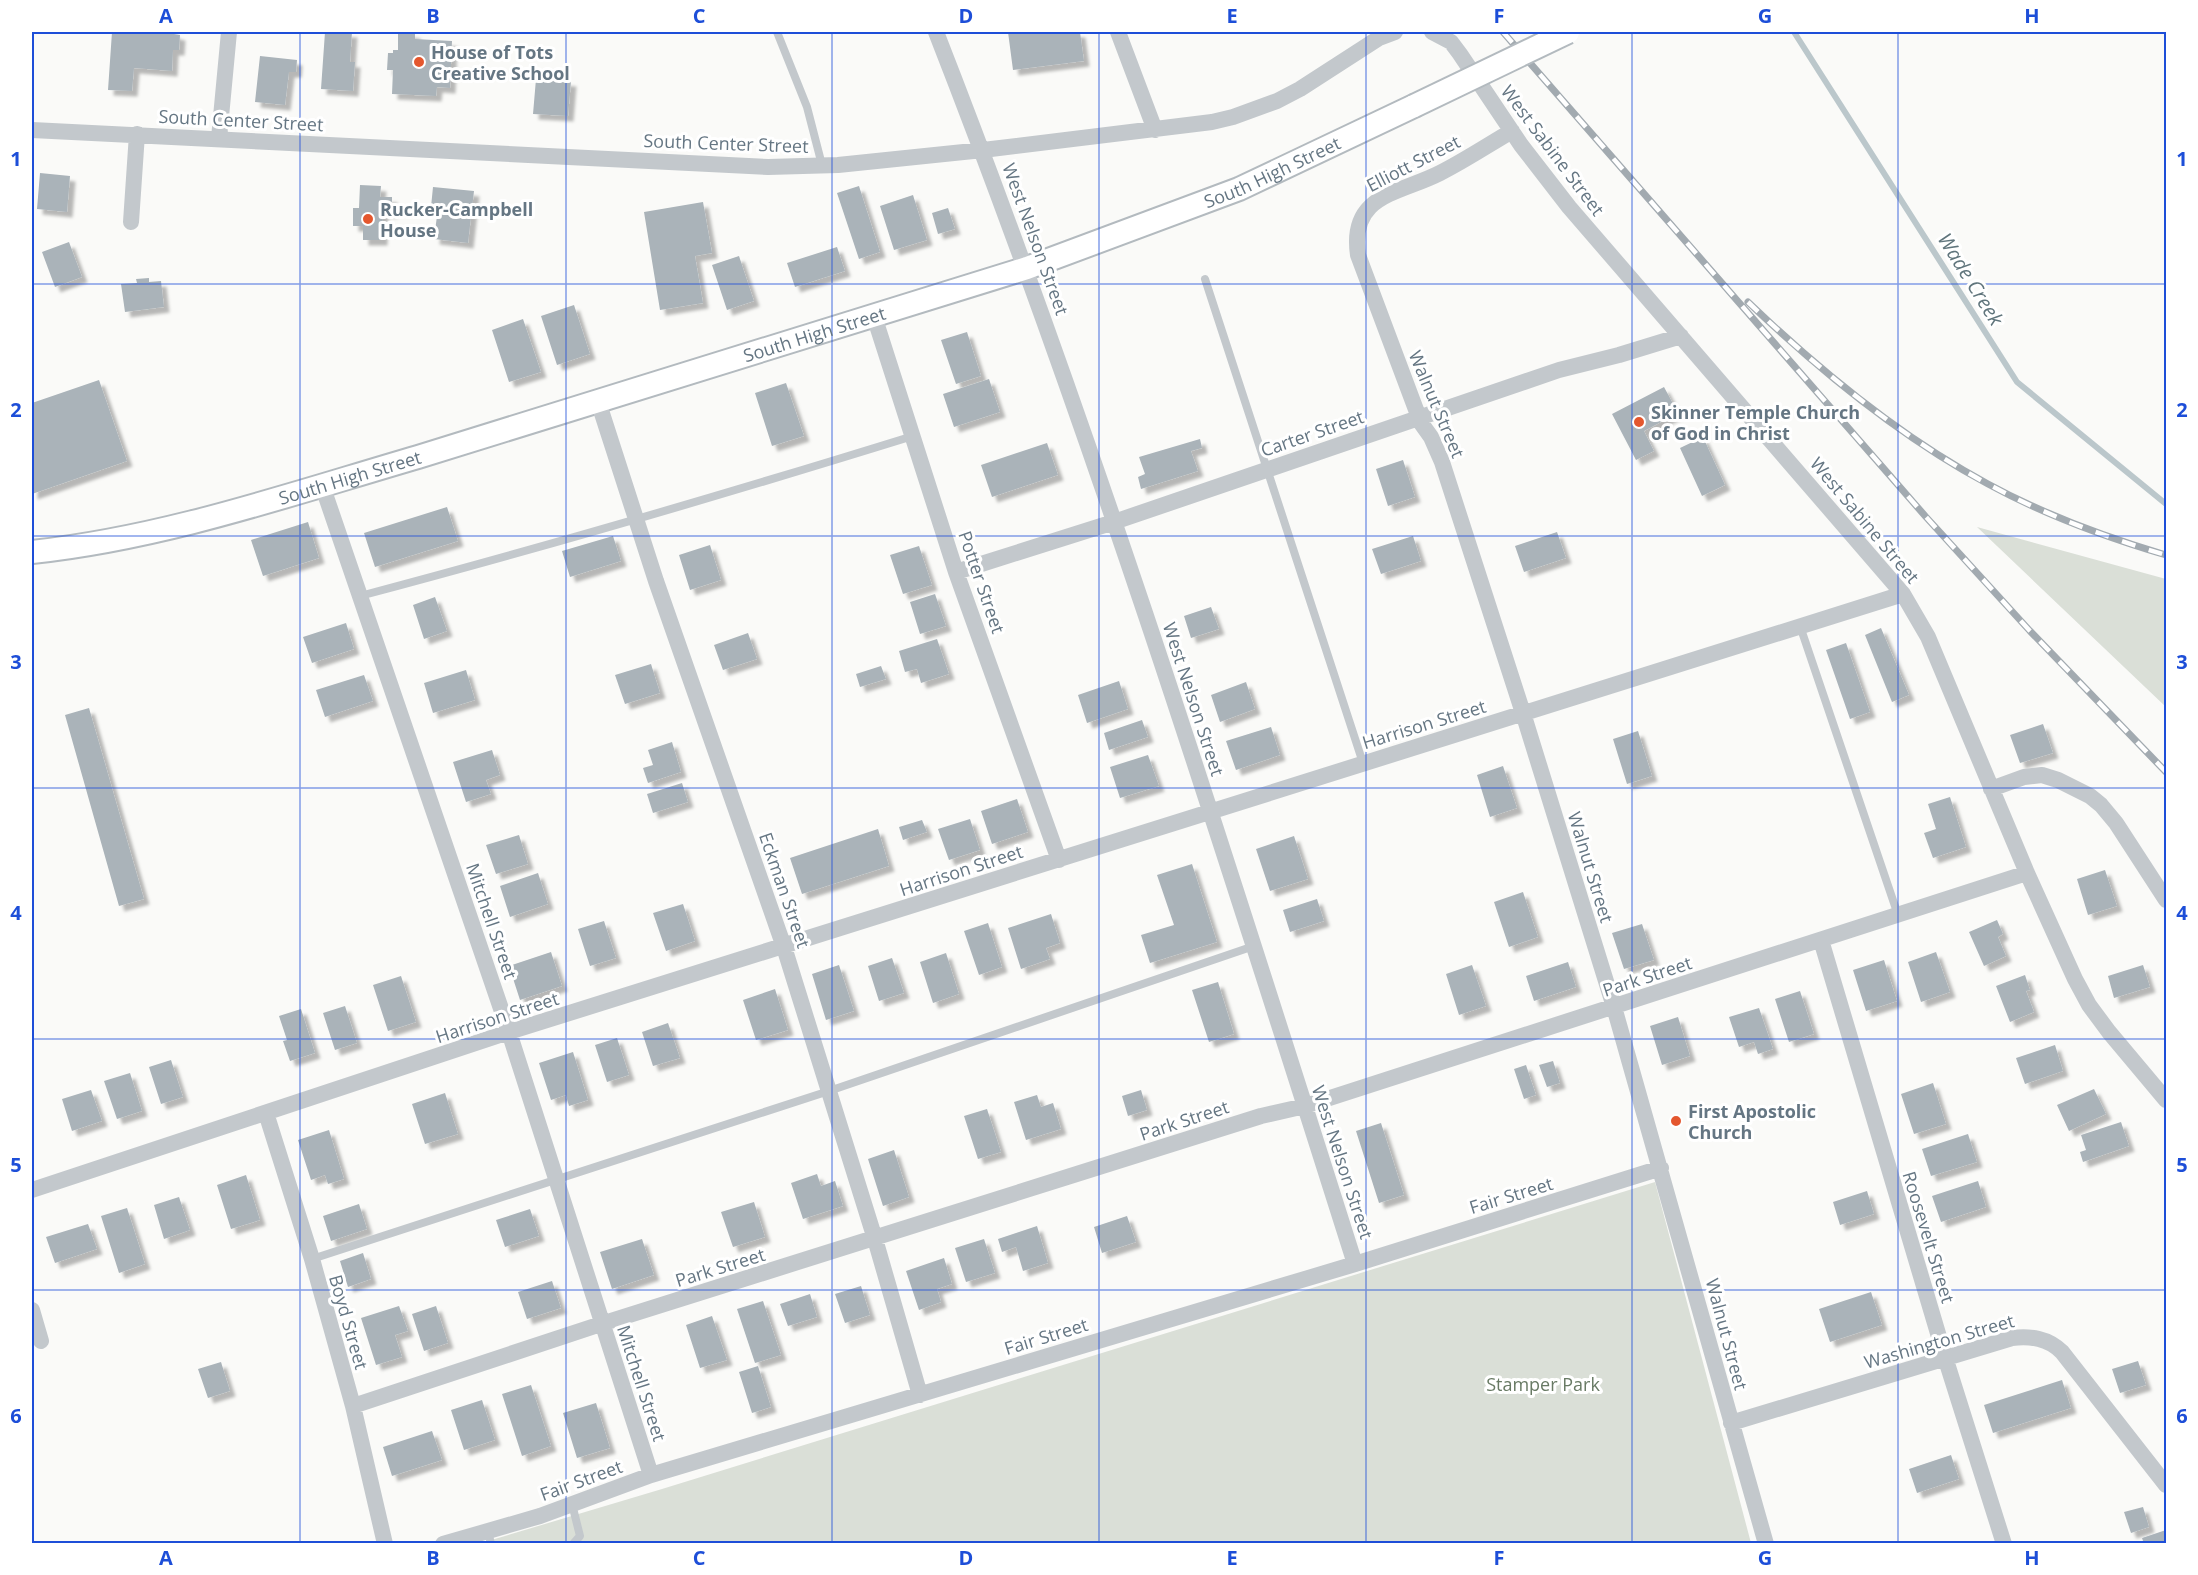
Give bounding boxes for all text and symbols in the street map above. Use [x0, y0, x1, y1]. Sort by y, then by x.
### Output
text: A [159, 2, 173, 29]
text: B [426, 2, 440, 29]
text: C [693, 2, 706, 29]
text: D [959, 2, 973, 29]
text: E [1226, 2, 1238, 29]
text: F [1494, 2, 1504, 29]
text: G [1758, 2, 1772, 29]
text: H [2024, 2, 2040, 29]
place label: House of Tots Creative School [431, 40, 570, 85]
marker: House of Tots Creative School [412, 55, 426, 69]
street label: West Sabine Street [1496, 80, 1610, 220]
street label: South Center Street [158, 104, 324, 136]
street label: South Center Street [643, 128, 809, 158]
street label: Elliott Street [1362, 129, 1464, 197]
street label: South High Street [1200, 131, 1344, 213]
text: 1 [10, 145, 22, 172]
text: 1 [2176, 145, 2188, 172]
street label: West Nelson Street [997, 160, 1075, 318]
place label: Rucker-Campbell House [380, 197, 533, 242]
marker: Rucker-Campbell House [361, 212, 375, 226]
water label: Wade Creek [1932, 228, 2011, 331]
street label: South High Street [740, 301, 888, 367]
street label: Walnut Street [1404, 347, 1470, 461]
text: 2 [10, 396, 22, 423]
text: 2 [2176, 396, 2188, 423]
place label: Skinner Temple Church of God in Christ [1651, 400, 1860, 445]
street label: Carter Street [1257, 404, 1367, 462]
marker: Skinner Temple Church of God in Christ [1632, 415, 1646, 429]
street label: South High Street [276, 445, 424, 510]
street label: West Sabine Street [1805, 452, 1925, 588]
street label: Potter Street [953, 528, 1011, 636]
street label: West Nelson Street [1158, 619, 1230, 779]
text: 3 [10, 648, 22, 675]
text: 3 [2176, 648, 2188, 675]
street label: Harrison Street [1359, 694, 1489, 754]
street label: Walnut Street [1563, 809, 1619, 925]
street label: Eckman Street [754, 829, 816, 951]
street label: Harrison Street [896, 839, 1026, 901]
street label: Mitchell Street [461, 860, 523, 982]
text: 4 [10, 899, 22, 926]
text: 4 [2176, 899, 2188, 926]
street label: Park Street [1599, 950, 1695, 1002]
street label: Harrison Street [432, 986, 562, 1048]
street label: West Nelson Street [1307, 1082, 1379, 1242]
street label: Park Street [1136, 1094, 1232, 1146]
place label: First Apostolic Church [1688, 1099, 1816, 1144]
marker: First Apostolic Church [1669, 1114, 1683, 1128]
text: 5 [10, 1151, 22, 1178]
text: 5 [2176, 1151, 2188, 1178]
street label: Roosevelt Street [1898, 1168, 1960, 1306]
street label: Fair Street [1466, 1171, 1556, 1219]
street label: Park Street [672, 1242, 768, 1292]
street label: Boyd Street [324, 1272, 374, 1372]
street label: Walnut Street [1701, 1276, 1753, 1392]
street label: Washington Street [1861, 1308, 2017, 1374]
street label: Fair Street [1001, 1312, 1091, 1360]
street label: Mitchell Street [612, 1322, 672, 1444]
park label: Stamper Park [1486, 1372, 1600, 1396]
text: 6 [10, 1402, 22, 1429]
text: 6 [2176, 1402, 2188, 1429]
street label: Fair Street [536, 1454, 626, 1506]
text: A [159, 1544, 173, 1571]
text: B [426, 1544, 440, 1571]
text: C [693, 1544, 706, 1571]
text: D [959, 1544, 973, 1571]
text: E [1226, 1544, 1238, 1571]
text: F [1494, 1544, 1504, 1571]
text: G [1758, 1544, 1772, 1571]
text: H [2024, 1544, 2040, 1571]

